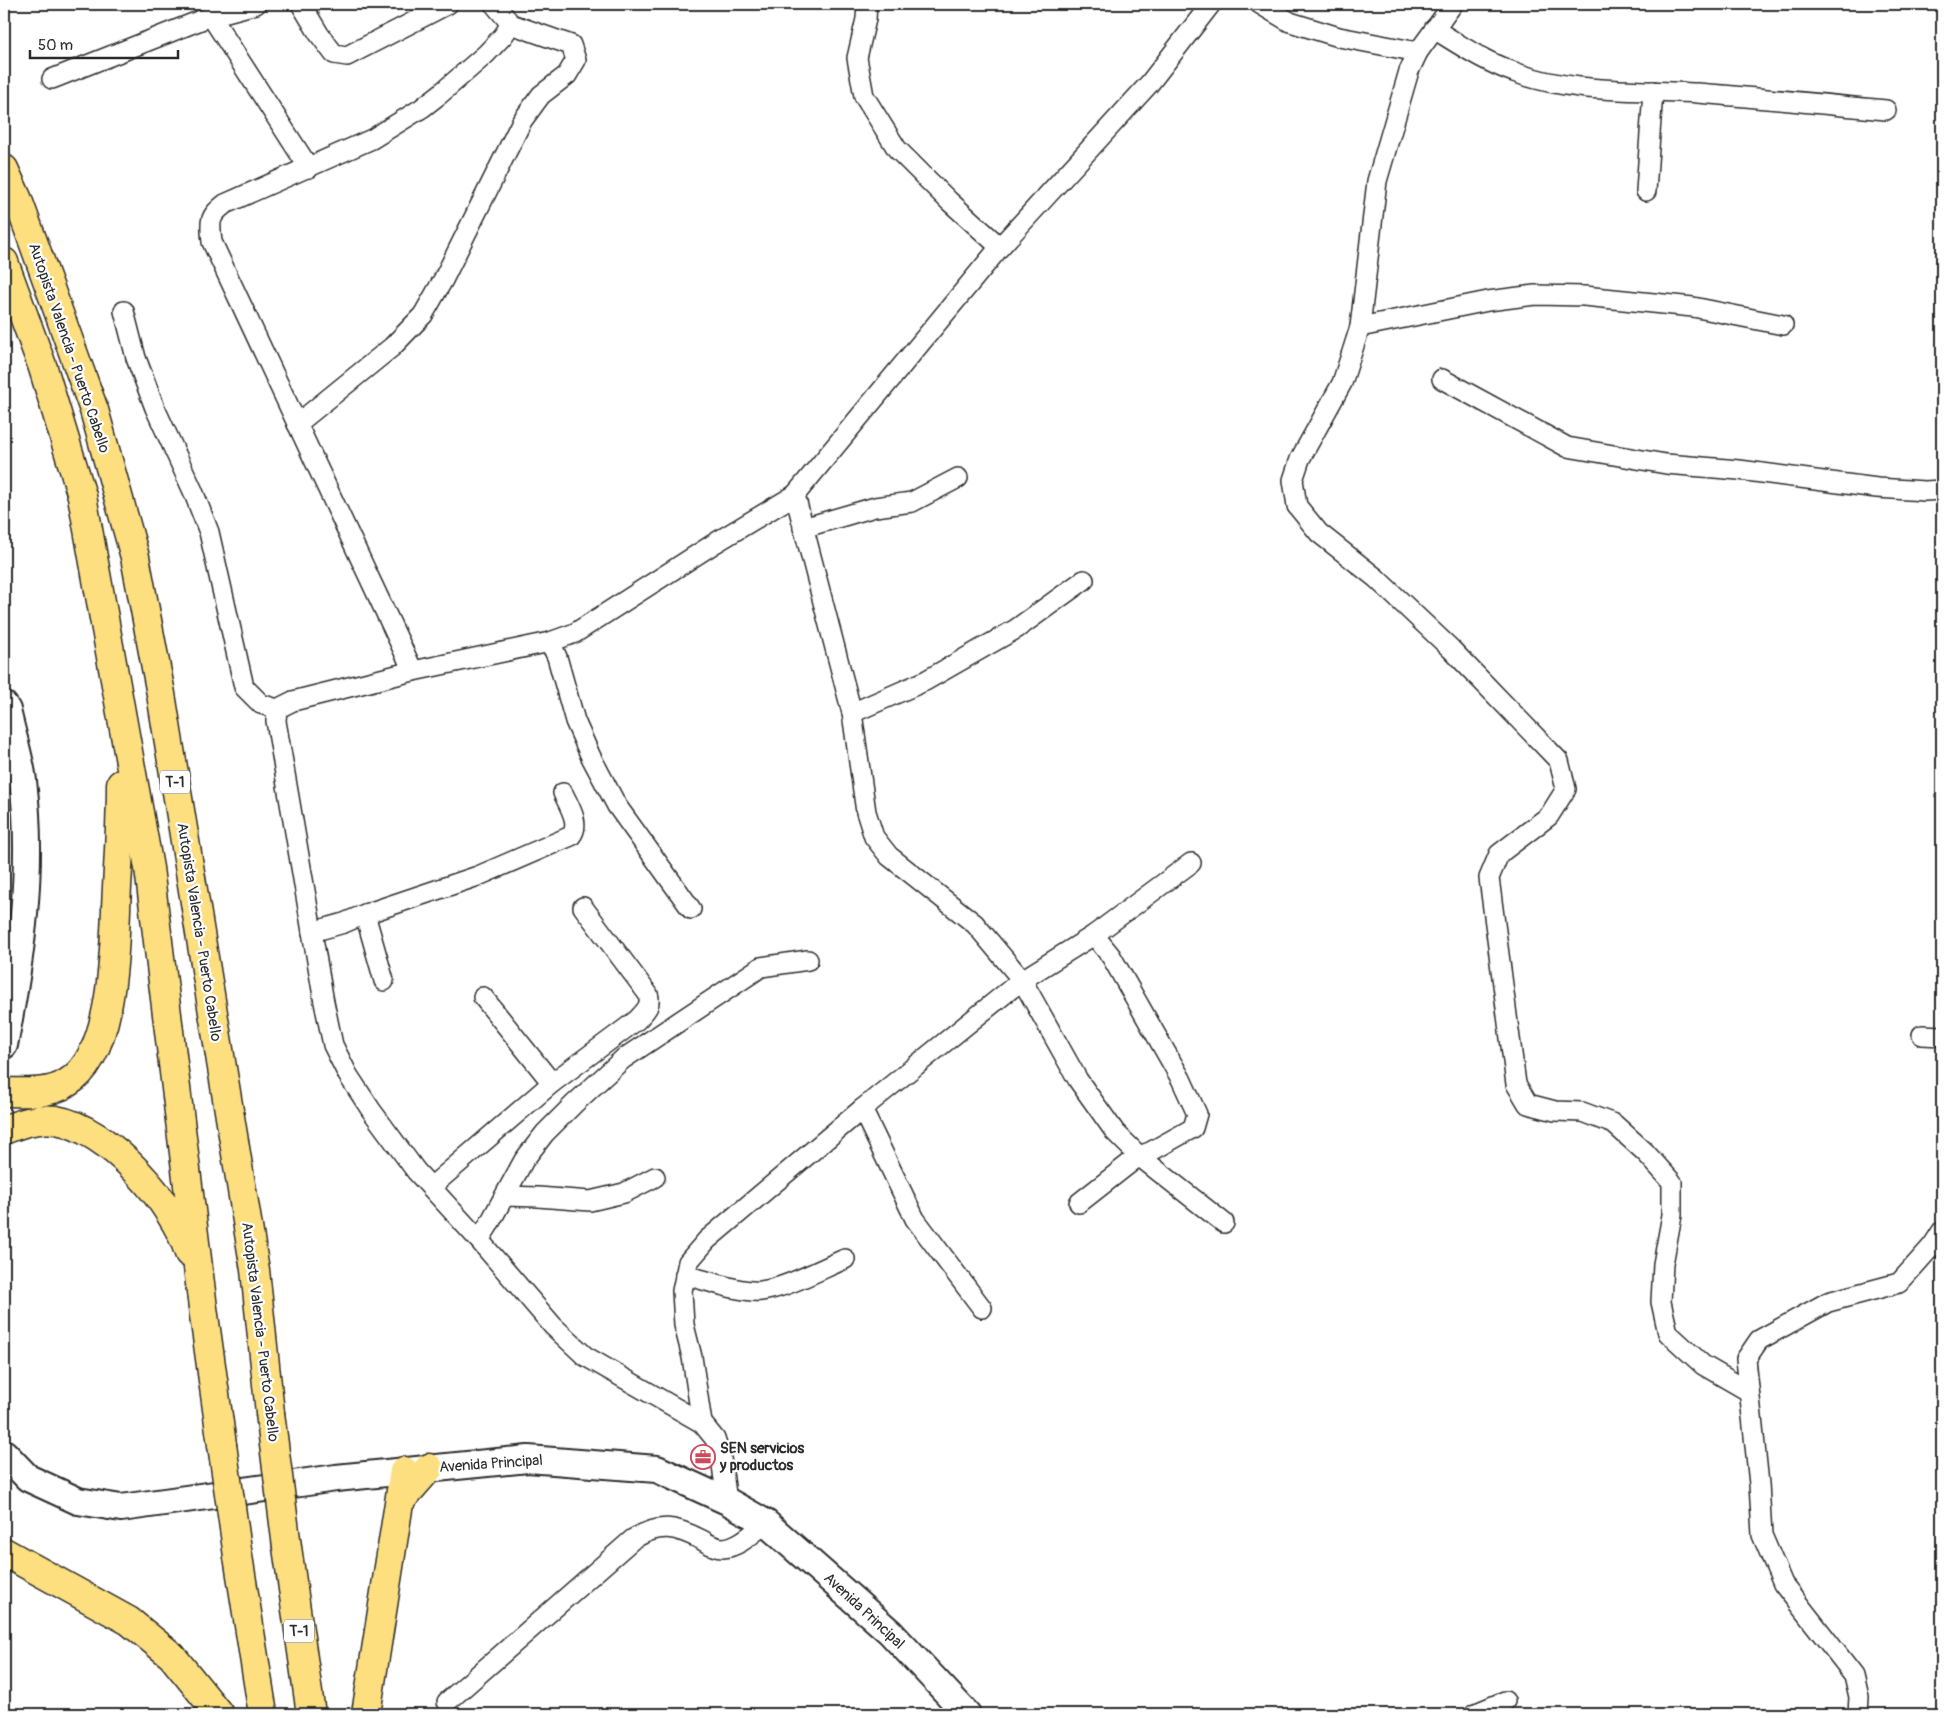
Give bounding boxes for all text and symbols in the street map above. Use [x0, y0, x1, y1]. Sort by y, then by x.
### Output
scale bar [30, 28, 178, 60]
text: 50 m [38, 36, 73, 55]
street label: Autopista Valencia - Puerto Cabello [24, 240, 114, 456]
road number: T-1 [160, 770, 190, 794]
street label: Autopista Valencia - Puerto Cabello [172, 821, 226, 1043]
street label: Autopista Valencia - Puerto Cabello [237, 1221, 283, 1443]
place label: SEN servicios y productos [719, 1439, 804, 1475]
office icon: SEN servicios y productos [690, 1444, 716, 1470]
street label: Avenida Principal [439, 1451, 543, 1477]
street label: Avenida Principal [820, 1569, 908, 1653]
road number: T-1 [284, 1620, 314, 1642]

